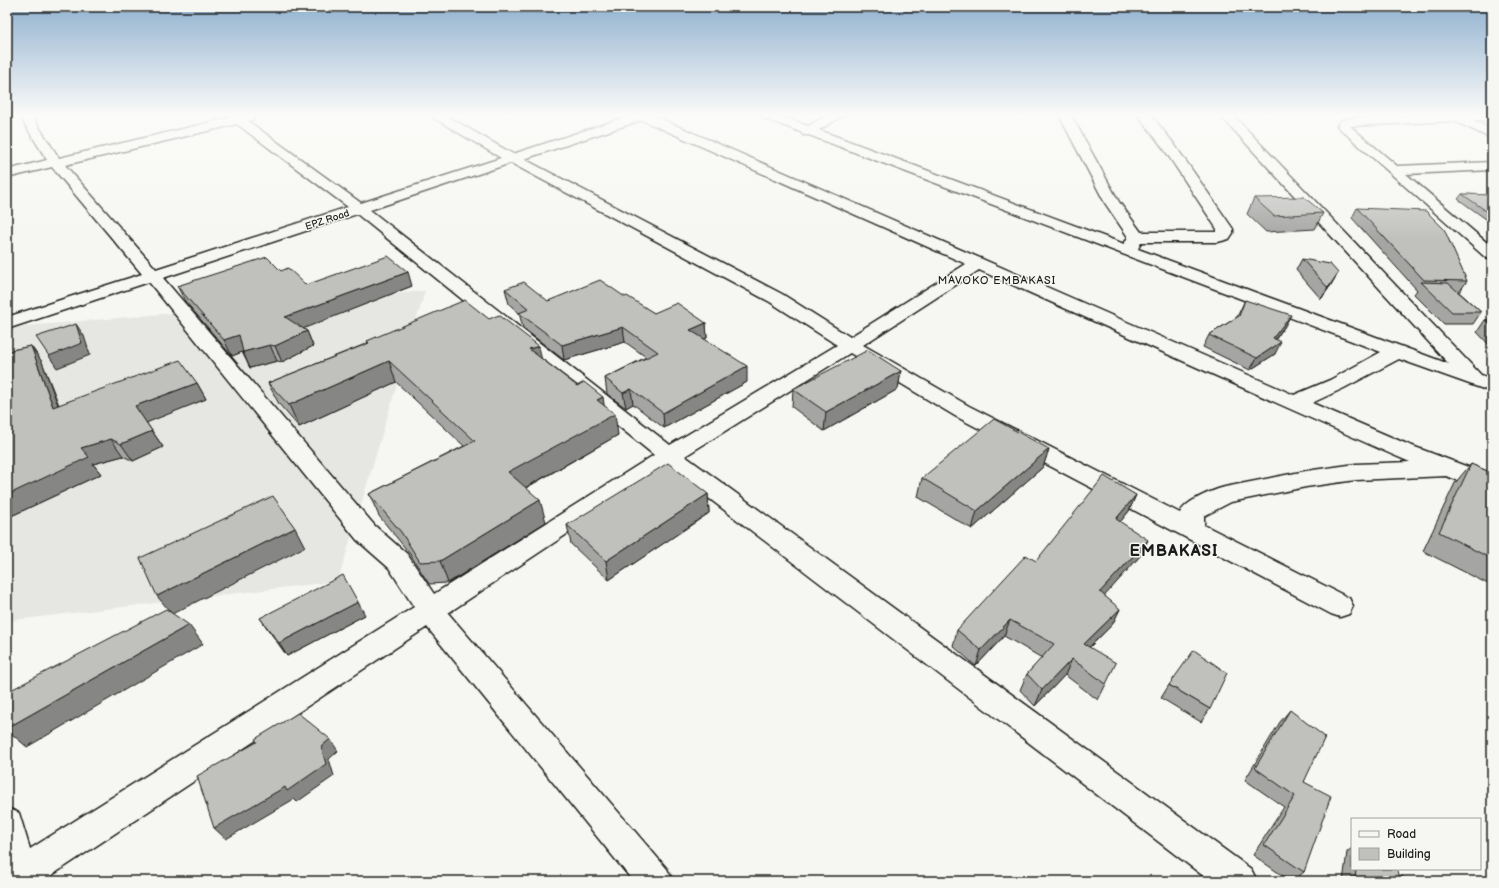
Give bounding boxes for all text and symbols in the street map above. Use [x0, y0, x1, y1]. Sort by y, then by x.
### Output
street label: EPZ Road [304, 207, 351, 233]
district label: MAVOKO EMBAKASI [938, 274, 1056, 287]
district label: EMBAKASI [1130, 542, 1218, 561]
legend [1351, 818, 1481, 870]
text: Road [1387, 827, 1416, 842]
text: Building [1387, 847, 1431, 862]

